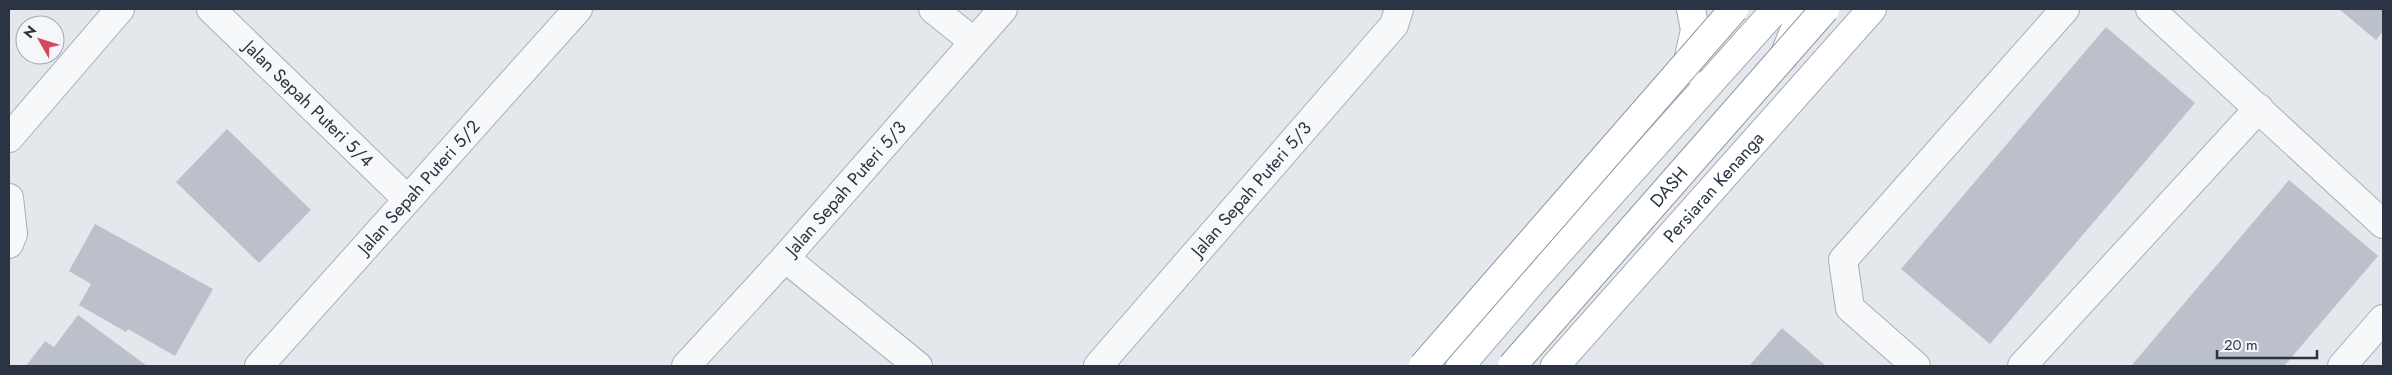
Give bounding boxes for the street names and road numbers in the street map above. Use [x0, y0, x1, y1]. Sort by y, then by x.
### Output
street label: Jalan Sepah Puteri 5/4 [236, 33, 380, 173]
street label: Jalan Sepah Puteri 5/2 [351, 114, 486, 261]
street label: Jalan Sepah Puteri 5/3 [778, 115, 912, 263]
street label: Jalan Sepah Puteri 5/3 [1184, 116, 1318, 264]
street label: Persiaran Kenanga [1657, 126, 1770, 248]
street label: DASH [1644, 161, 1694, 213]

